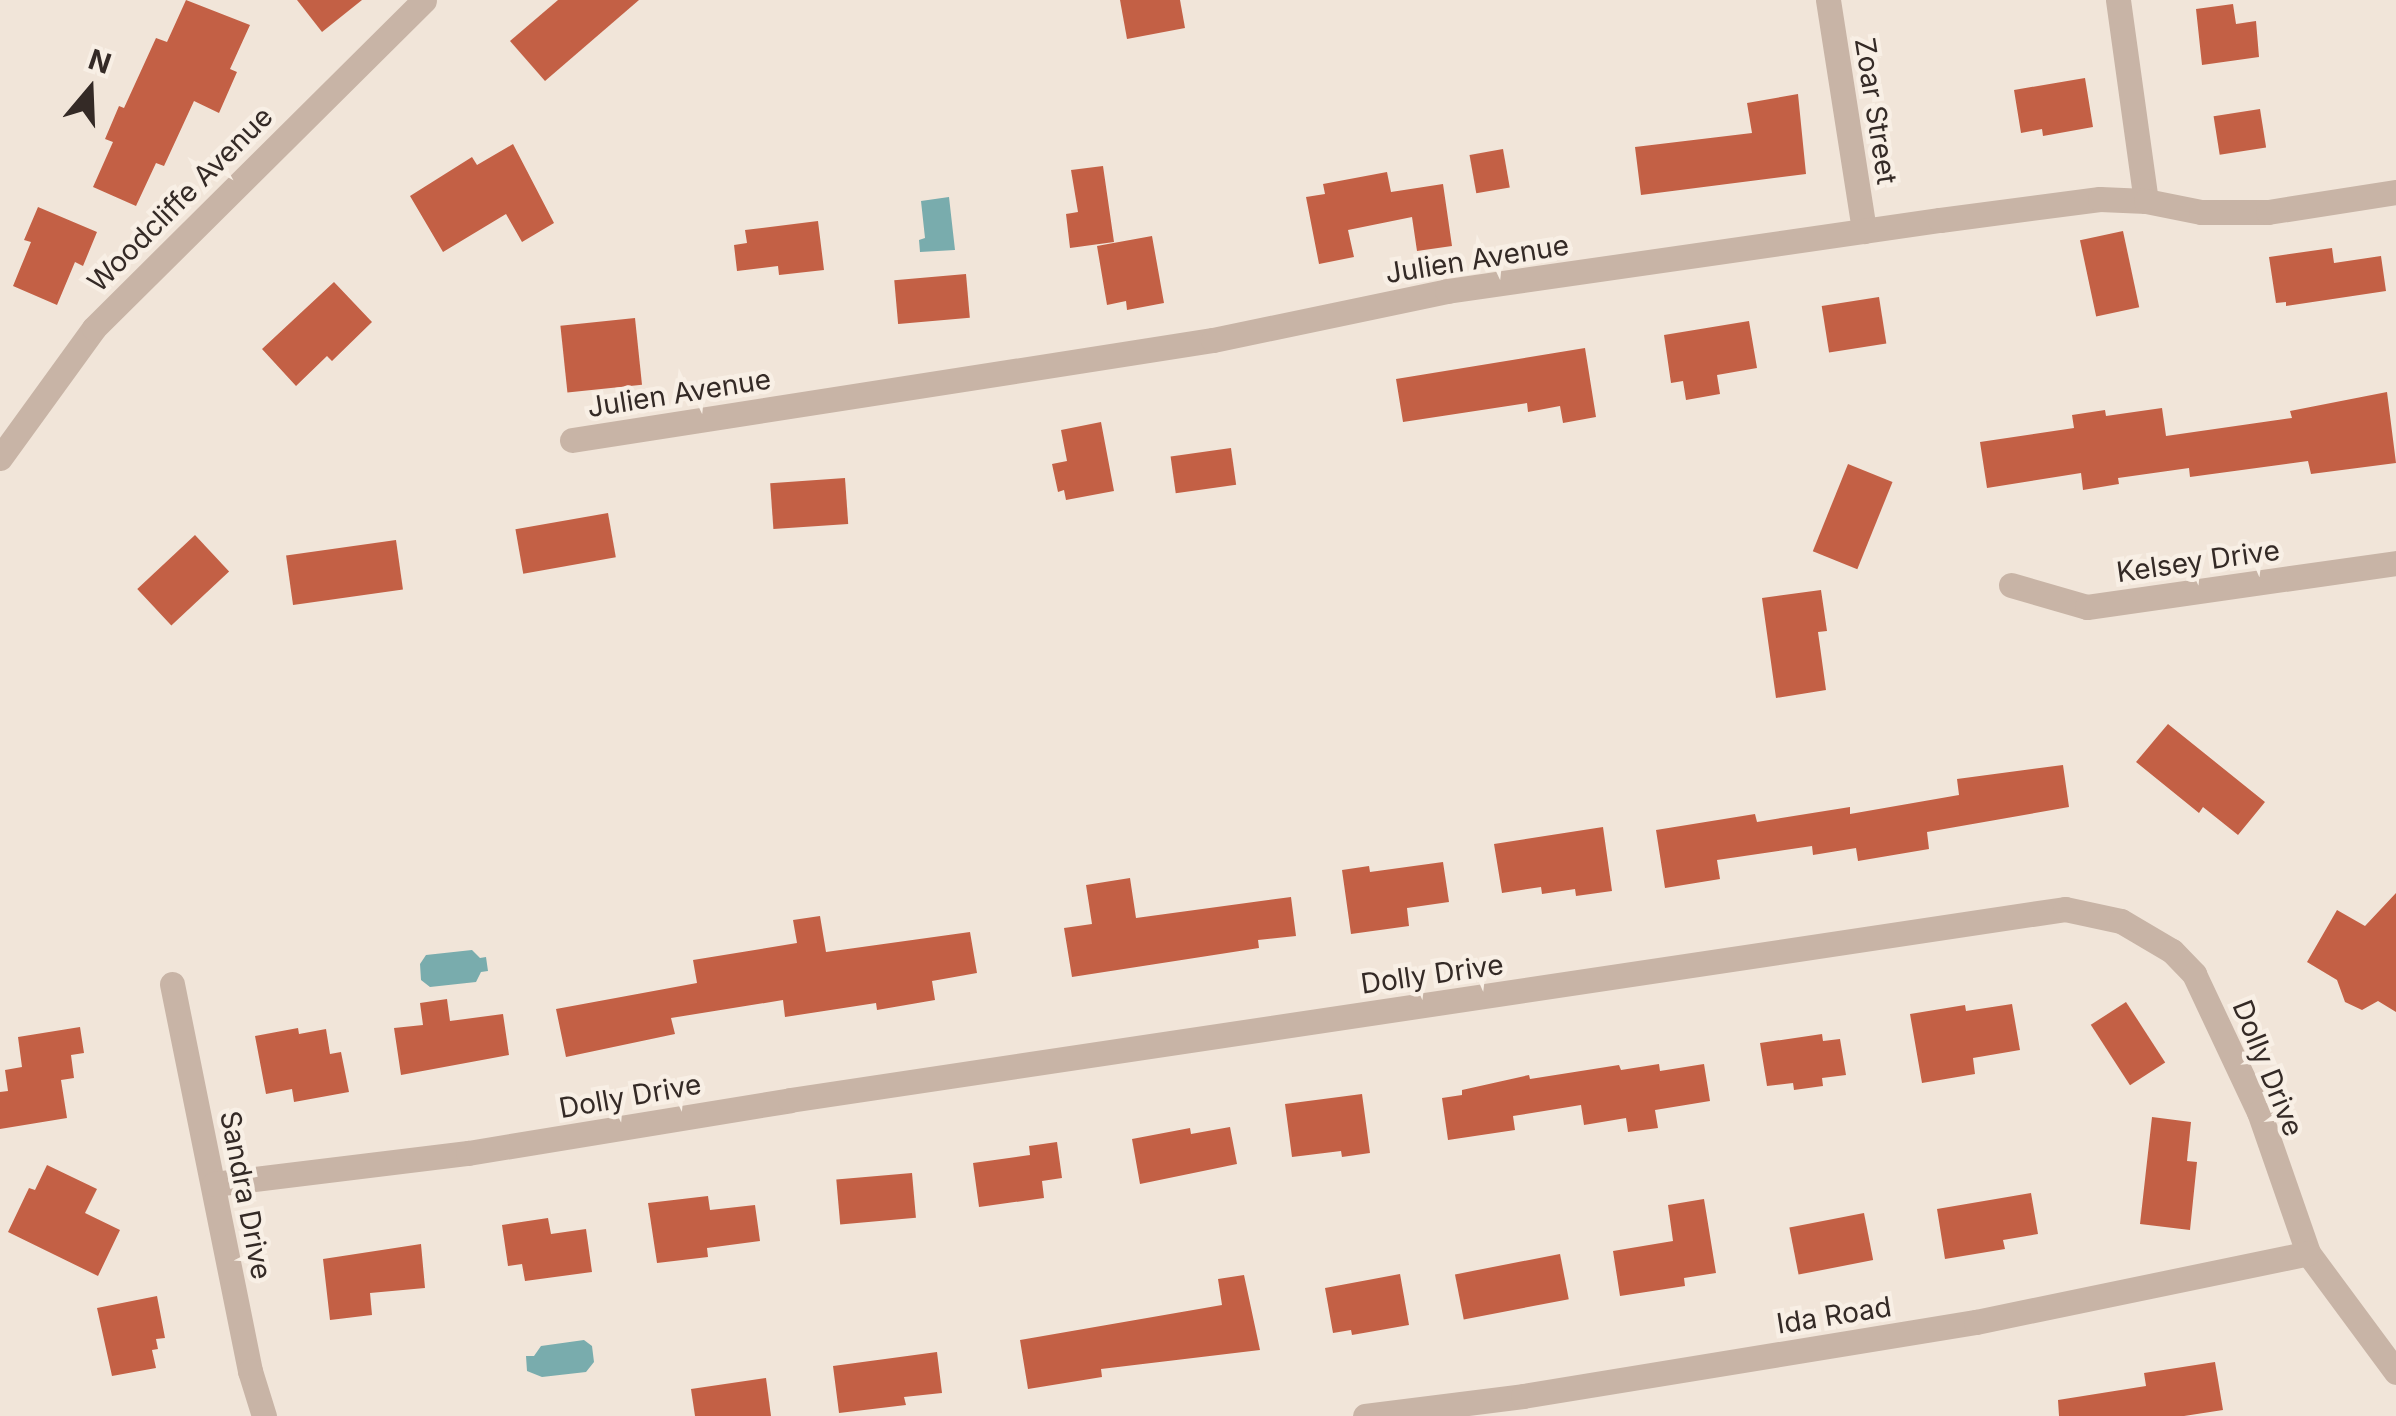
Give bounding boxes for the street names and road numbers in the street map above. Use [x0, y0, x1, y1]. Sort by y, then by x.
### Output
street label: Zoar Street [1848, 35, 1904, 187]
street label: Woodcliffe Avenue [81, 100, 279, 298]
street label: Julien Avenue [1383, 228, 1571, 290]
street label: Julien Avenue [585, 362, 773, 424]
street label: Kelsey Drive [2114, 533, 2282, 589]
street label: Dolly Drive [1358, 947, 1506, 1001]
street label: Dolly Drive [2225, 995, 2311, 1141]
street label: Dolly Drive [556, 1067, 704, 1125]
street label: Sandra Drive [213, 1108, 279, 1282]
street label: Ida Road [1774, 1289, 1894, 1341]

